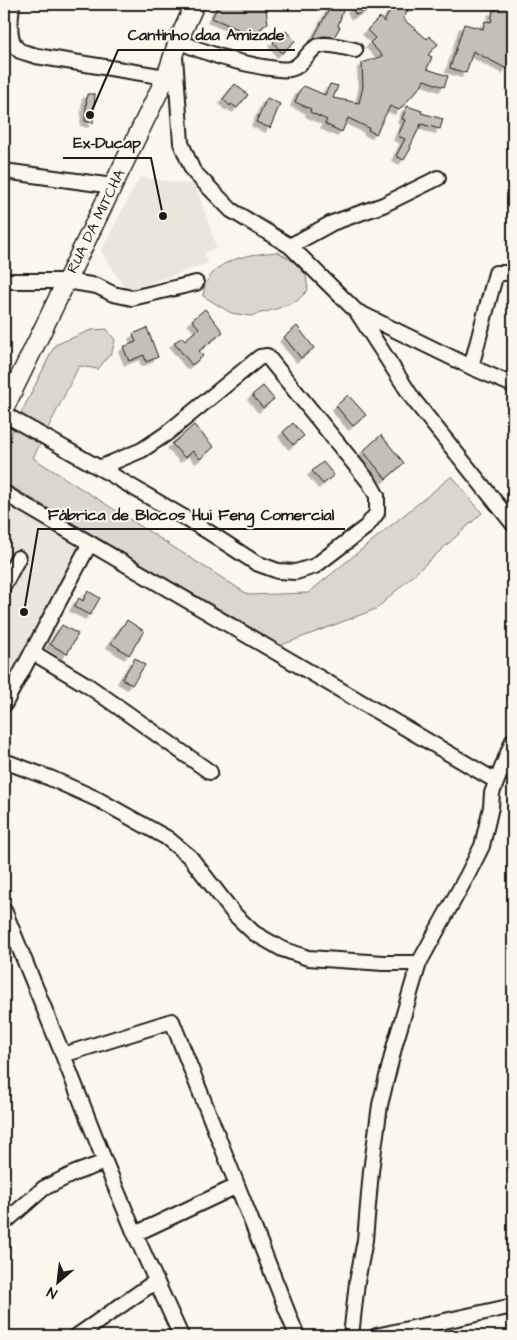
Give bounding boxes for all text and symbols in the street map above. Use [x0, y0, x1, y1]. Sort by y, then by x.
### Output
callout: Cantinho daa Amizade [118, 19, 295, 50]
text: Cantinho daa Amizade [128, 24, 285, 46]
callout: Ex-Ducap [63, 127, 151, 158]
text: Ex-Ducap [73, 132, 141, 154]
street label: RUA DA MITCHA [61, 165, 130, 277]
callout: Fábrica de Blocos Hui Feng Comercial [38, 498, 345, 529]
text: Fábrica de Blocos Hui Feng Comercial [48, 504, 335, 528]
north arrow [32, 1258, 82, 1308]
text: N [44, 1282, 61, 1303]

